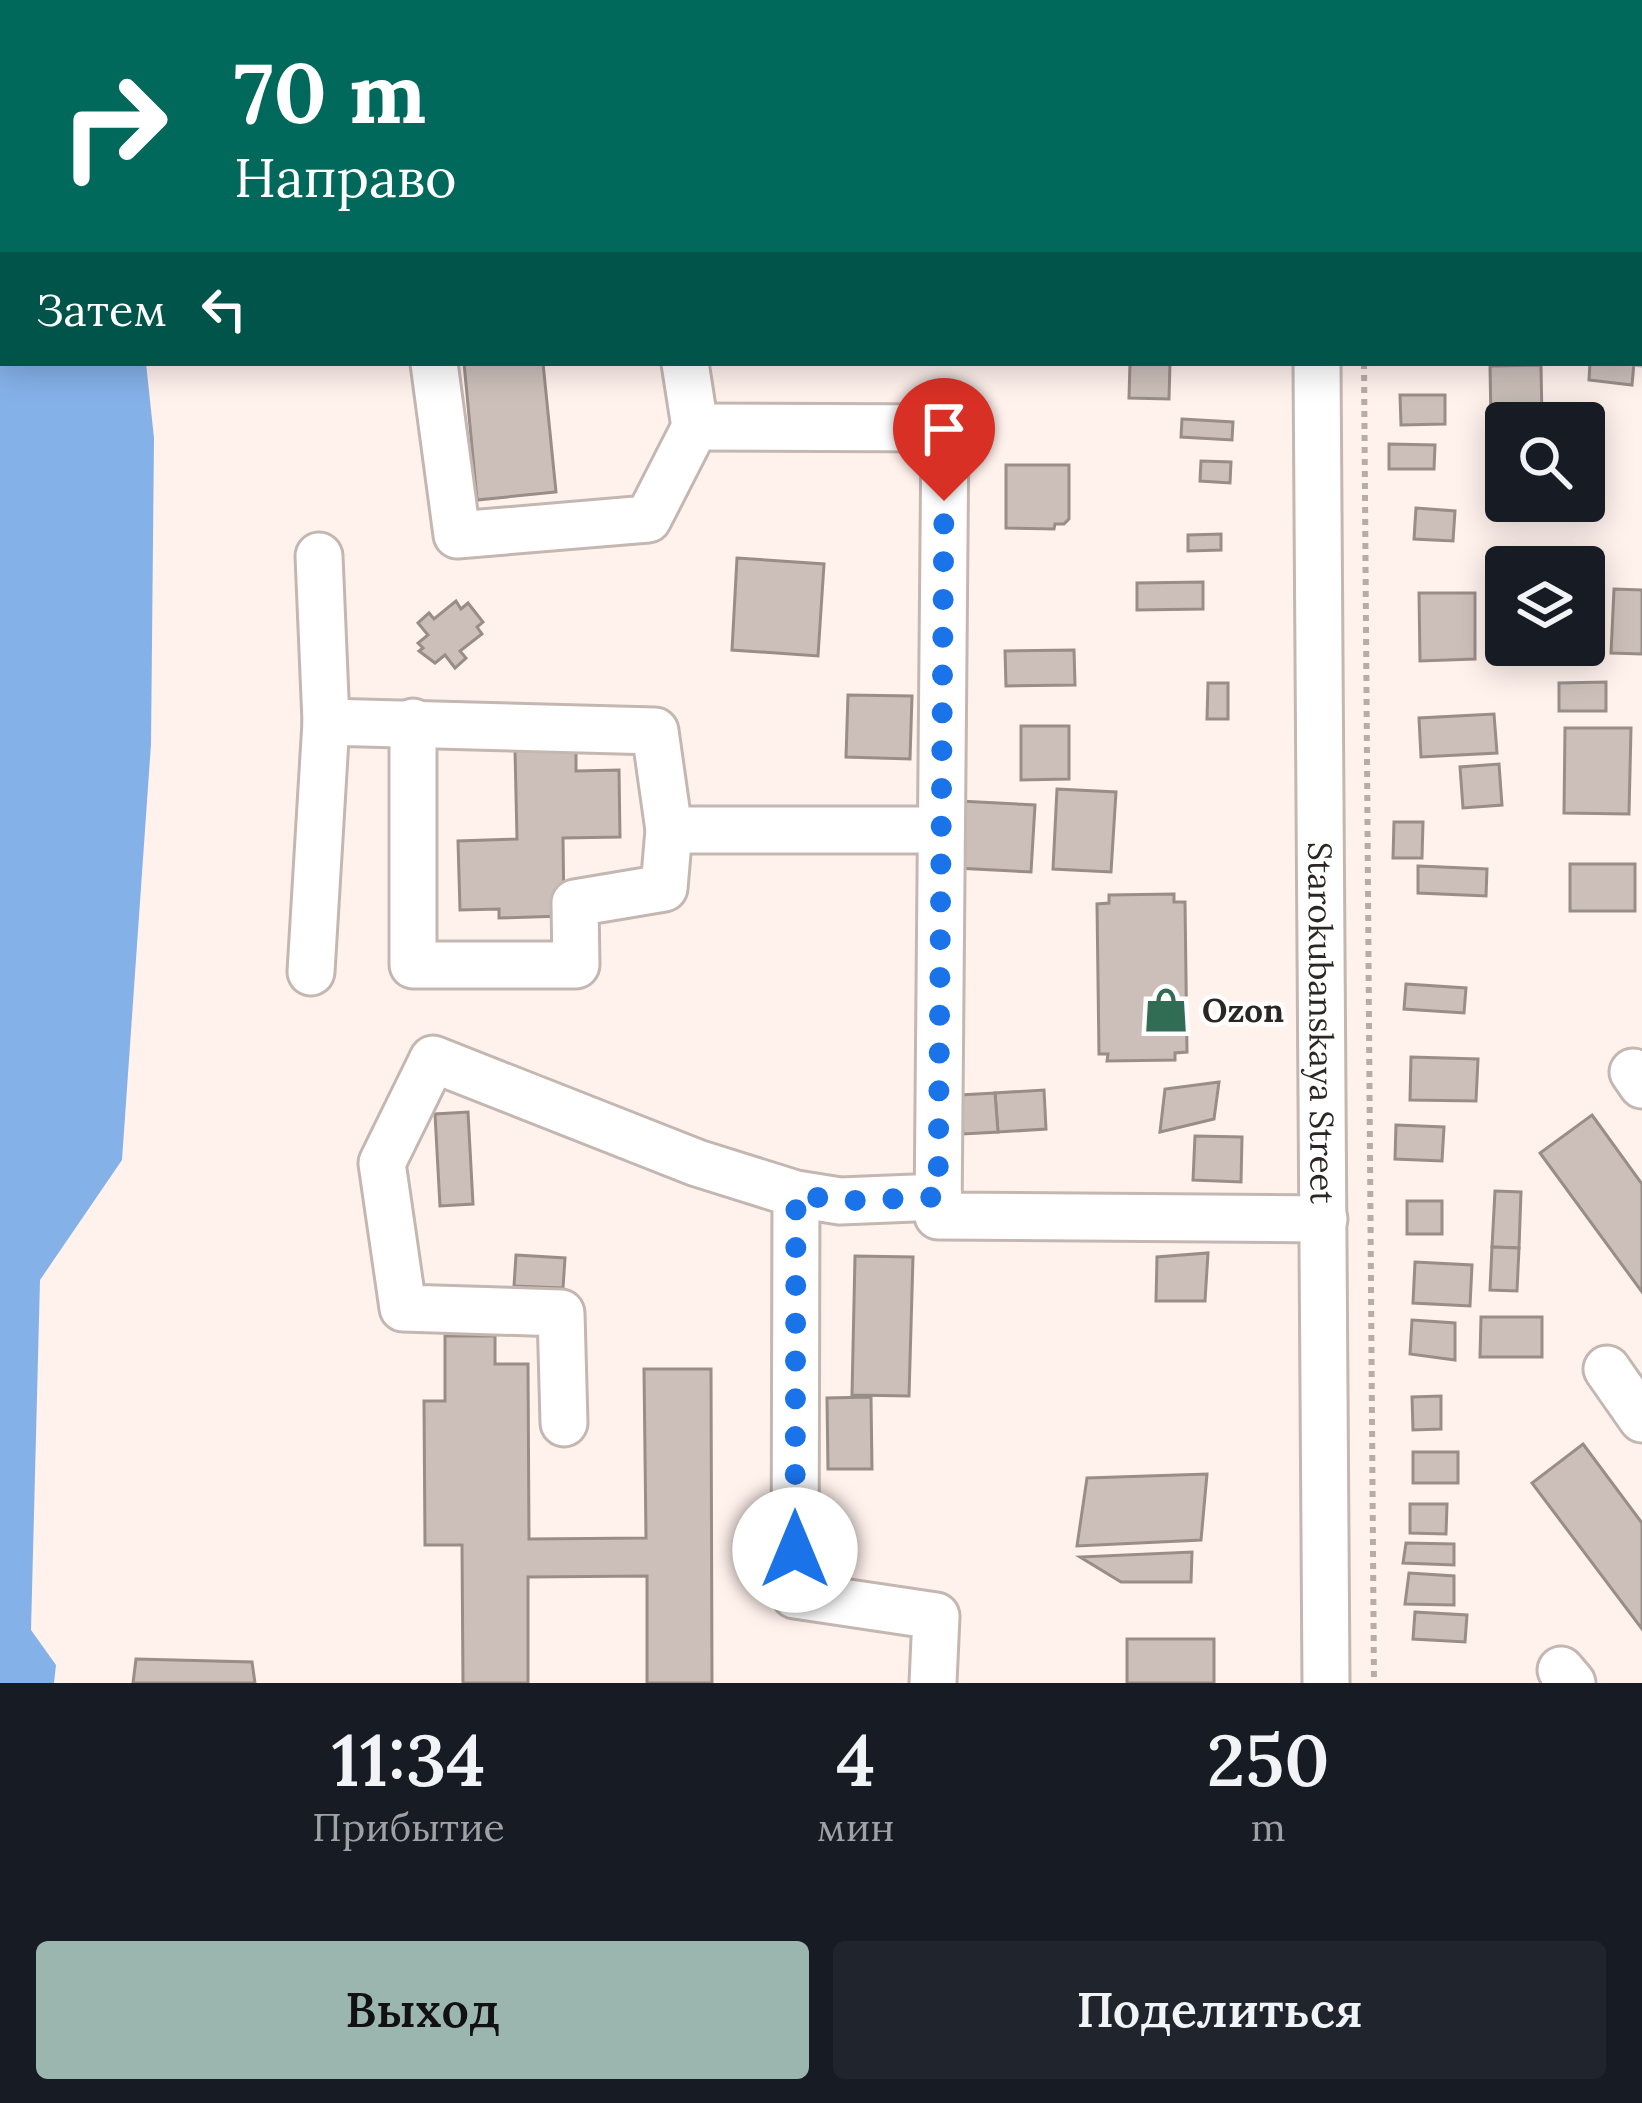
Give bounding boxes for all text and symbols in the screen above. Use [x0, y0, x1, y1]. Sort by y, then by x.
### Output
text: 70 m [234, 38, 426, 146]
icon: right [36, 48, 192, 204]
text: Направо [234, 143, 457, 212]
icon: left [191, 276, 257, 342]
text: Затем [36, 281, 167, 338]
pin [893, 378, 995, 501]
icon: arrive [911, 396, 977, 462]
map controls [1485, 402, 1605, 666]
button: search [1485, 402, 1605, 522]
button: layers [1485, 546, 1605, 666]
street label: Starokubanskaya Street [1299, 842, 1344, 1204]
shop icon: Ozon [1141, 985, 1191, 1035]
place label: Ozon [1202, 989, 1284, 1031]
position arrow [732, 1487, 858, 1613]
text: 11:34 [332, 1714, 485, 1806]
text: 4 [836, 1714, 875, 1806]
text: 250 [1207, 1714, 1330, 1806]
text: Прибытие [312, 1802, 505, 1852]
text: мин [817, 1802, 895, 1852]
text: m [1251, 1802, 1286, 1852]
button: Выход [36, 1941, 809, 2079]
button: Поделиться [833, 1941, 1606, 2079]

